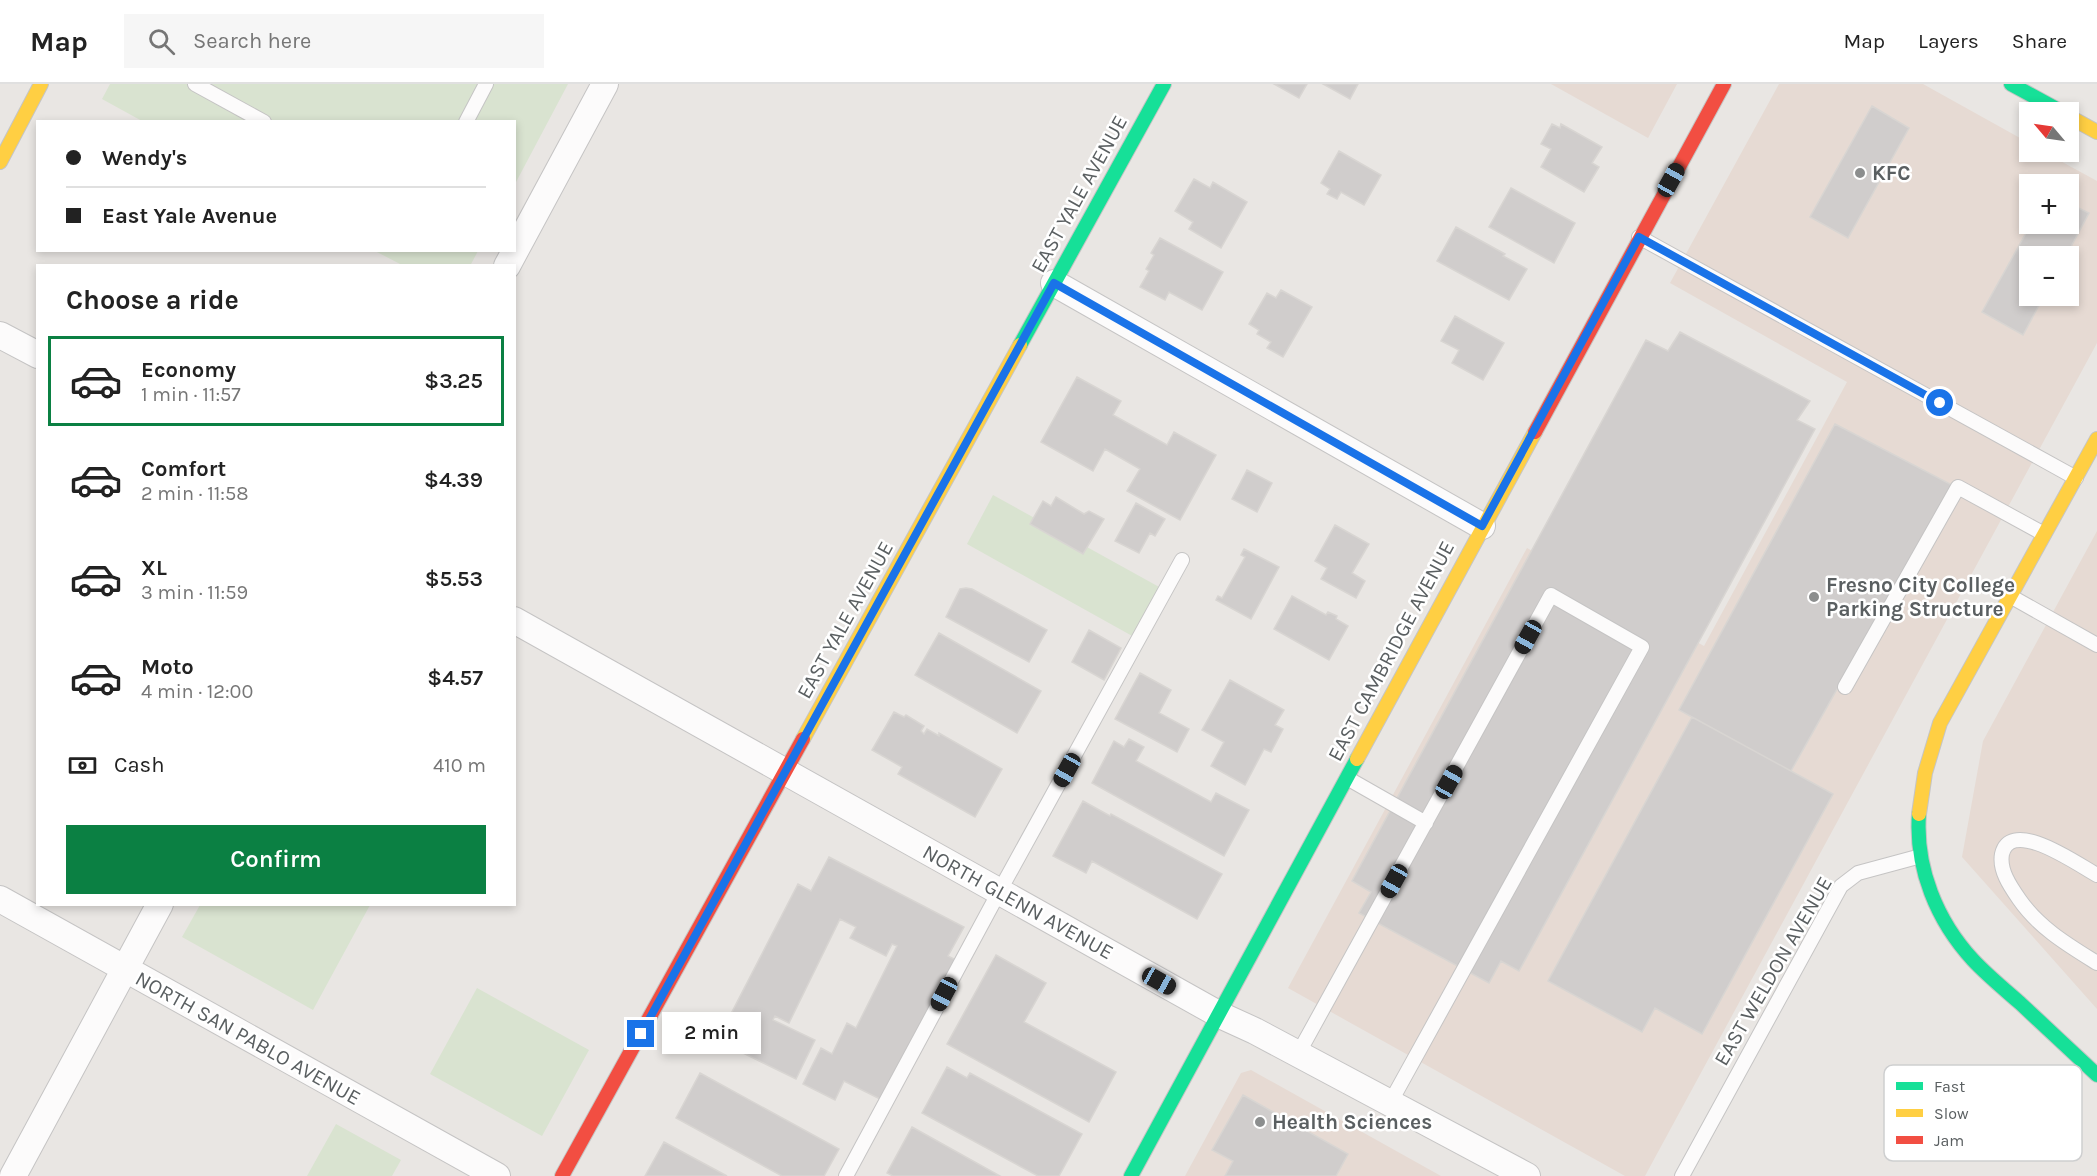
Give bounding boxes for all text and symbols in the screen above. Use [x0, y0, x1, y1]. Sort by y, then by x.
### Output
search box [124, 14, 544, 68]
text: Map [30, 25, 88, 58]
icon: search [145, 25, 178, 58]
text: Search here [193, 28, 311, 54]
text: Map [1843, 29, 1885, 53]
text: Layers [1918, 29, 1979, 53]
text: Share [2012, 29, 2067, 53]
north arrow [2019, 102, 2079, 162]
map controls [2019, 102, 2079, 306]
street label: EAST YALE AVENUE [1026, 111, 1132, 277]
text: Wendy's [102, 145, 187, 171]
car [1654, 160, 1688, 200]
place label: KFC [1872, 161, 1911, 185]
marker: KFC [1853, 166, 1867, 180]
button: + [2019, 174, 2079, 234]
text: East Yale Avenue [102, 203, 277, 229]
button: − [2019, 246, 2079, 306]
text: Choose a ride [66, 284, 239, 316]
icon: car [69, 354, 123, 408]
text: Economy [141, 357, 236, 383]
text: $3.25 [424, 368, 483, 394]
text: 1 min · 11:57 [141, 383, 241, 406]
route start [1926, 389, 1953, 416]
icon: car [69, 453, 123, 507]
text: Comfort [141, 456, 226, 482]
text: $4.39 [424, 467, 483, 493]
text: 2 min · 11:58 [141, 482, 249, 505]
street label: EAST YALE AVENUE [792, 537, 898, 703]
street label: EAST CAMBRIDGE AVENUE [1323, 537, 1459, 765]
icon: car [69, 552, 123, 606]
text: XL [141, 555, 167, 581]
text: $5.53 [425, 566, 483, 592]
place label: Fresno City College Parking Structure [1826, 573, 2015, 621]
text: 3 min · 11:59 [141, 581, 248, 604]
marker: Fresno City College Parking Structure [1807, 590, 1821, 604]
car [1511, 617, 1545, 657]
icon: car [69, 651, 123, 705]
text: Moto [141, 654, 194, 680]
text: $4.57 [427, 665, 483, 691]
text: 4 min · 12:00 [141, 680, 253, 703]
icon: cash [66, 749, 99, 782]
car [1050, 750, 1084, 790]
text: Cash [114, 752, 164, 778]
text: 410 m [433, 754, 486, 777]
car [1432, 762, 1466, 802]
button: Confirm [66, 825, 486, 894]
street label: NORTH GLENN AVENUE [919, 840, 1117, 964]
car [1377, 861, 1411, 901]
street label: EAST WELDON AVENUE [1709, 872, 1837, 1070]
car [1139, 964, 1179, 998]
street label: NORTH SAN PABLO AVENUE [131, 966, 365, 1110]
car [928, 974, 960, 1014]
callout: 2 min [662, 1013, 761, 1055]
route end [627, 1020, 654, 1047]
text: 2 min [684, 1021, 739, 1044]
legend [1884, 1065, 2082, 1161]
text: Fast [1934, 1077, 1965, 1096]
text: Slow [1934, 1104, 1969, 1123]
place label: Health Sciences [1272, 1110, 1432, 1134]
marker: Health Sciences [1253, 1115, 1267, 1129]
text: Jam [1934, 1131, 1964, 1150]

